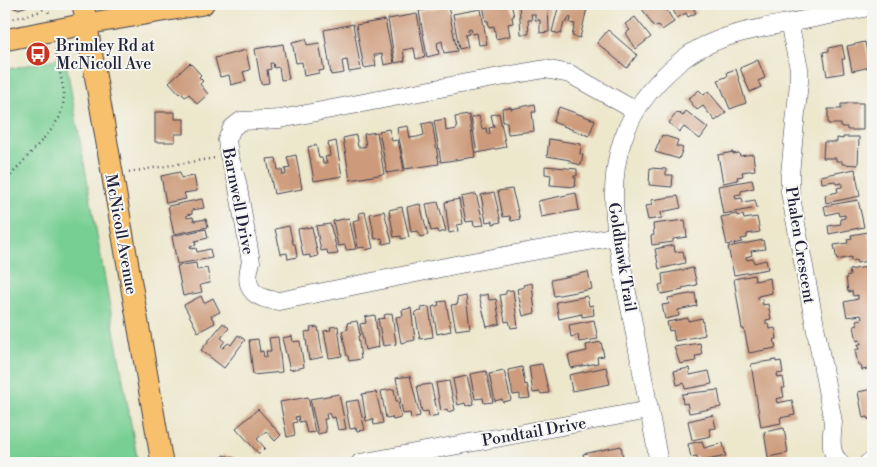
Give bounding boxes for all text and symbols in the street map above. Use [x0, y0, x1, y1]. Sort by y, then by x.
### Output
place label: Brimley Rd at McNicoll Ave [55, 36, 155, 74]
bus stop icon: Brimley Rd at McNicoll Ave [25, 41, 51, 67]
street label: Barnwell Drive [218, 145, 258, 256]
street label: McNicoll Avenue [101, 172, 141, 296]
street label: Phalen Crescent [781, 185, 819, 306]
street label: Goldhawk Trail [604, 201, 641, 313]
street label: Pondtail Drive [480, 413, 588, 451]

